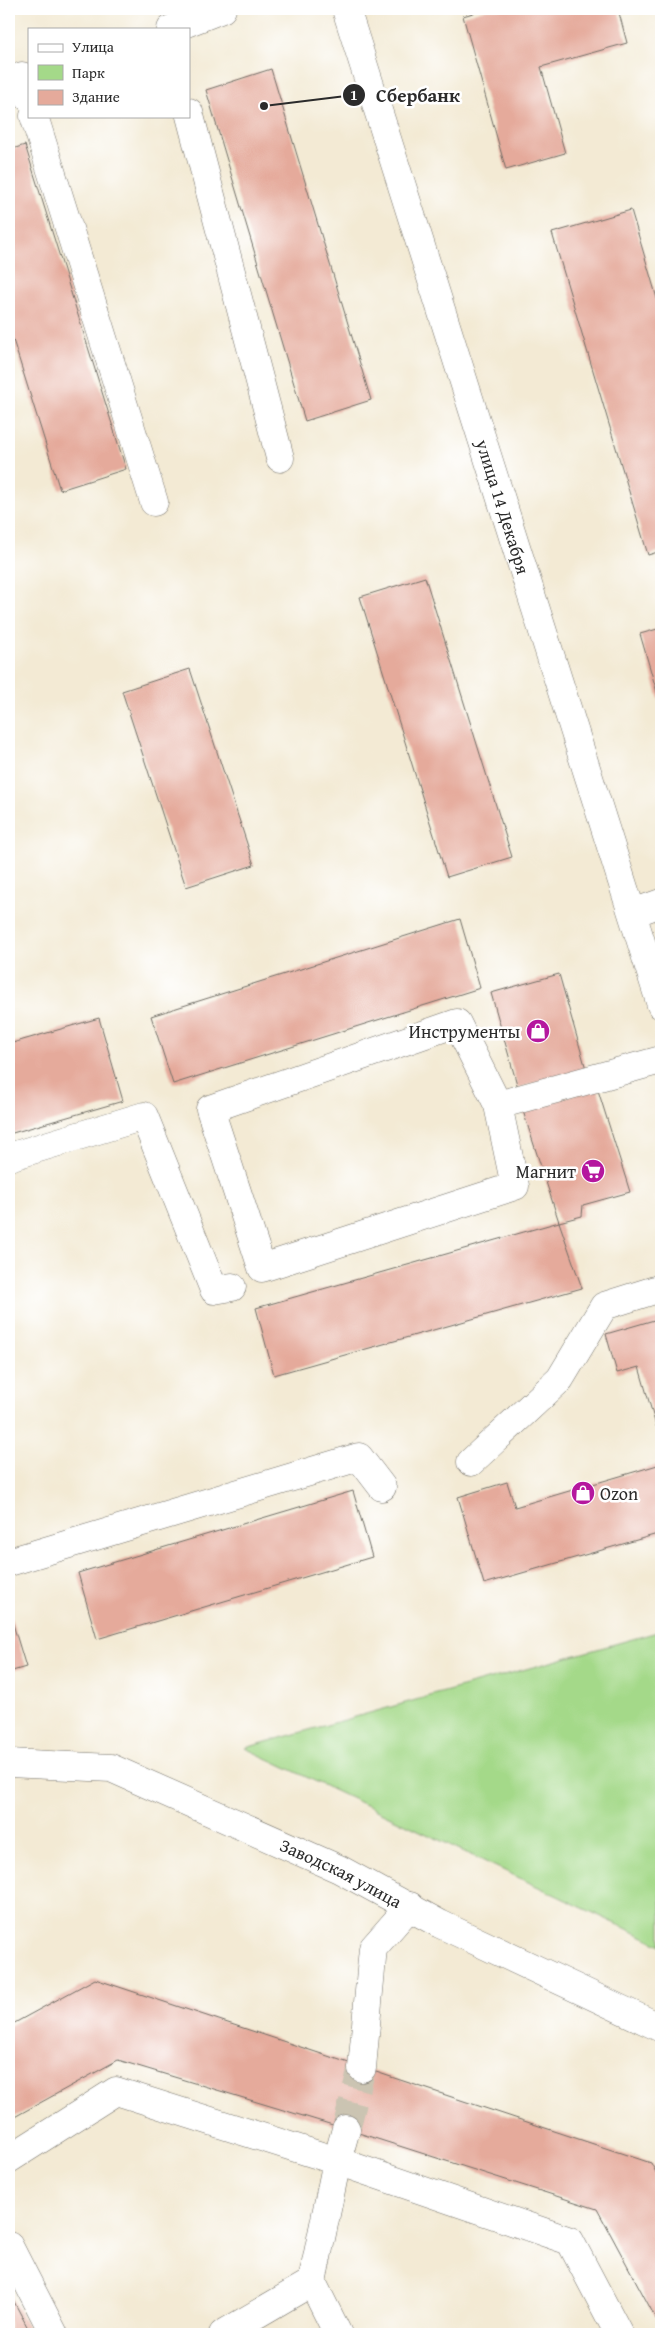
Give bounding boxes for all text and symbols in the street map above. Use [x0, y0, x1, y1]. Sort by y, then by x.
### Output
legend [28, 28, 190, 118]
text: Улица [72, 36, 115, 57]
text: Парк [72, 62, 105, 83]
callout: Сбербанк [341, 78, 470, 112]
text: Сбербанк [376, 81, 460, 109]
text: 1 [350, 84, 358, 105]
text: Здание [72, 86, 120, 107]
street label: улица 14 Декабря [469, 435, 537, 577]
place label: Инструменты [409, 1018, 520, 1045]
shop icon: Инструменты [525, 1018, 551, 1044]
place label: Магнит [516, 1158, 576, 1185]
supermarket icon: Магнит [580, 1158, 606, 1184]
shop icon: Ozon [570, 1480, 596, 1506]
place label: Ozon [600, 1480, 638, 1507]
street label: Заводская улица [276, 1831, 407, 1915]

